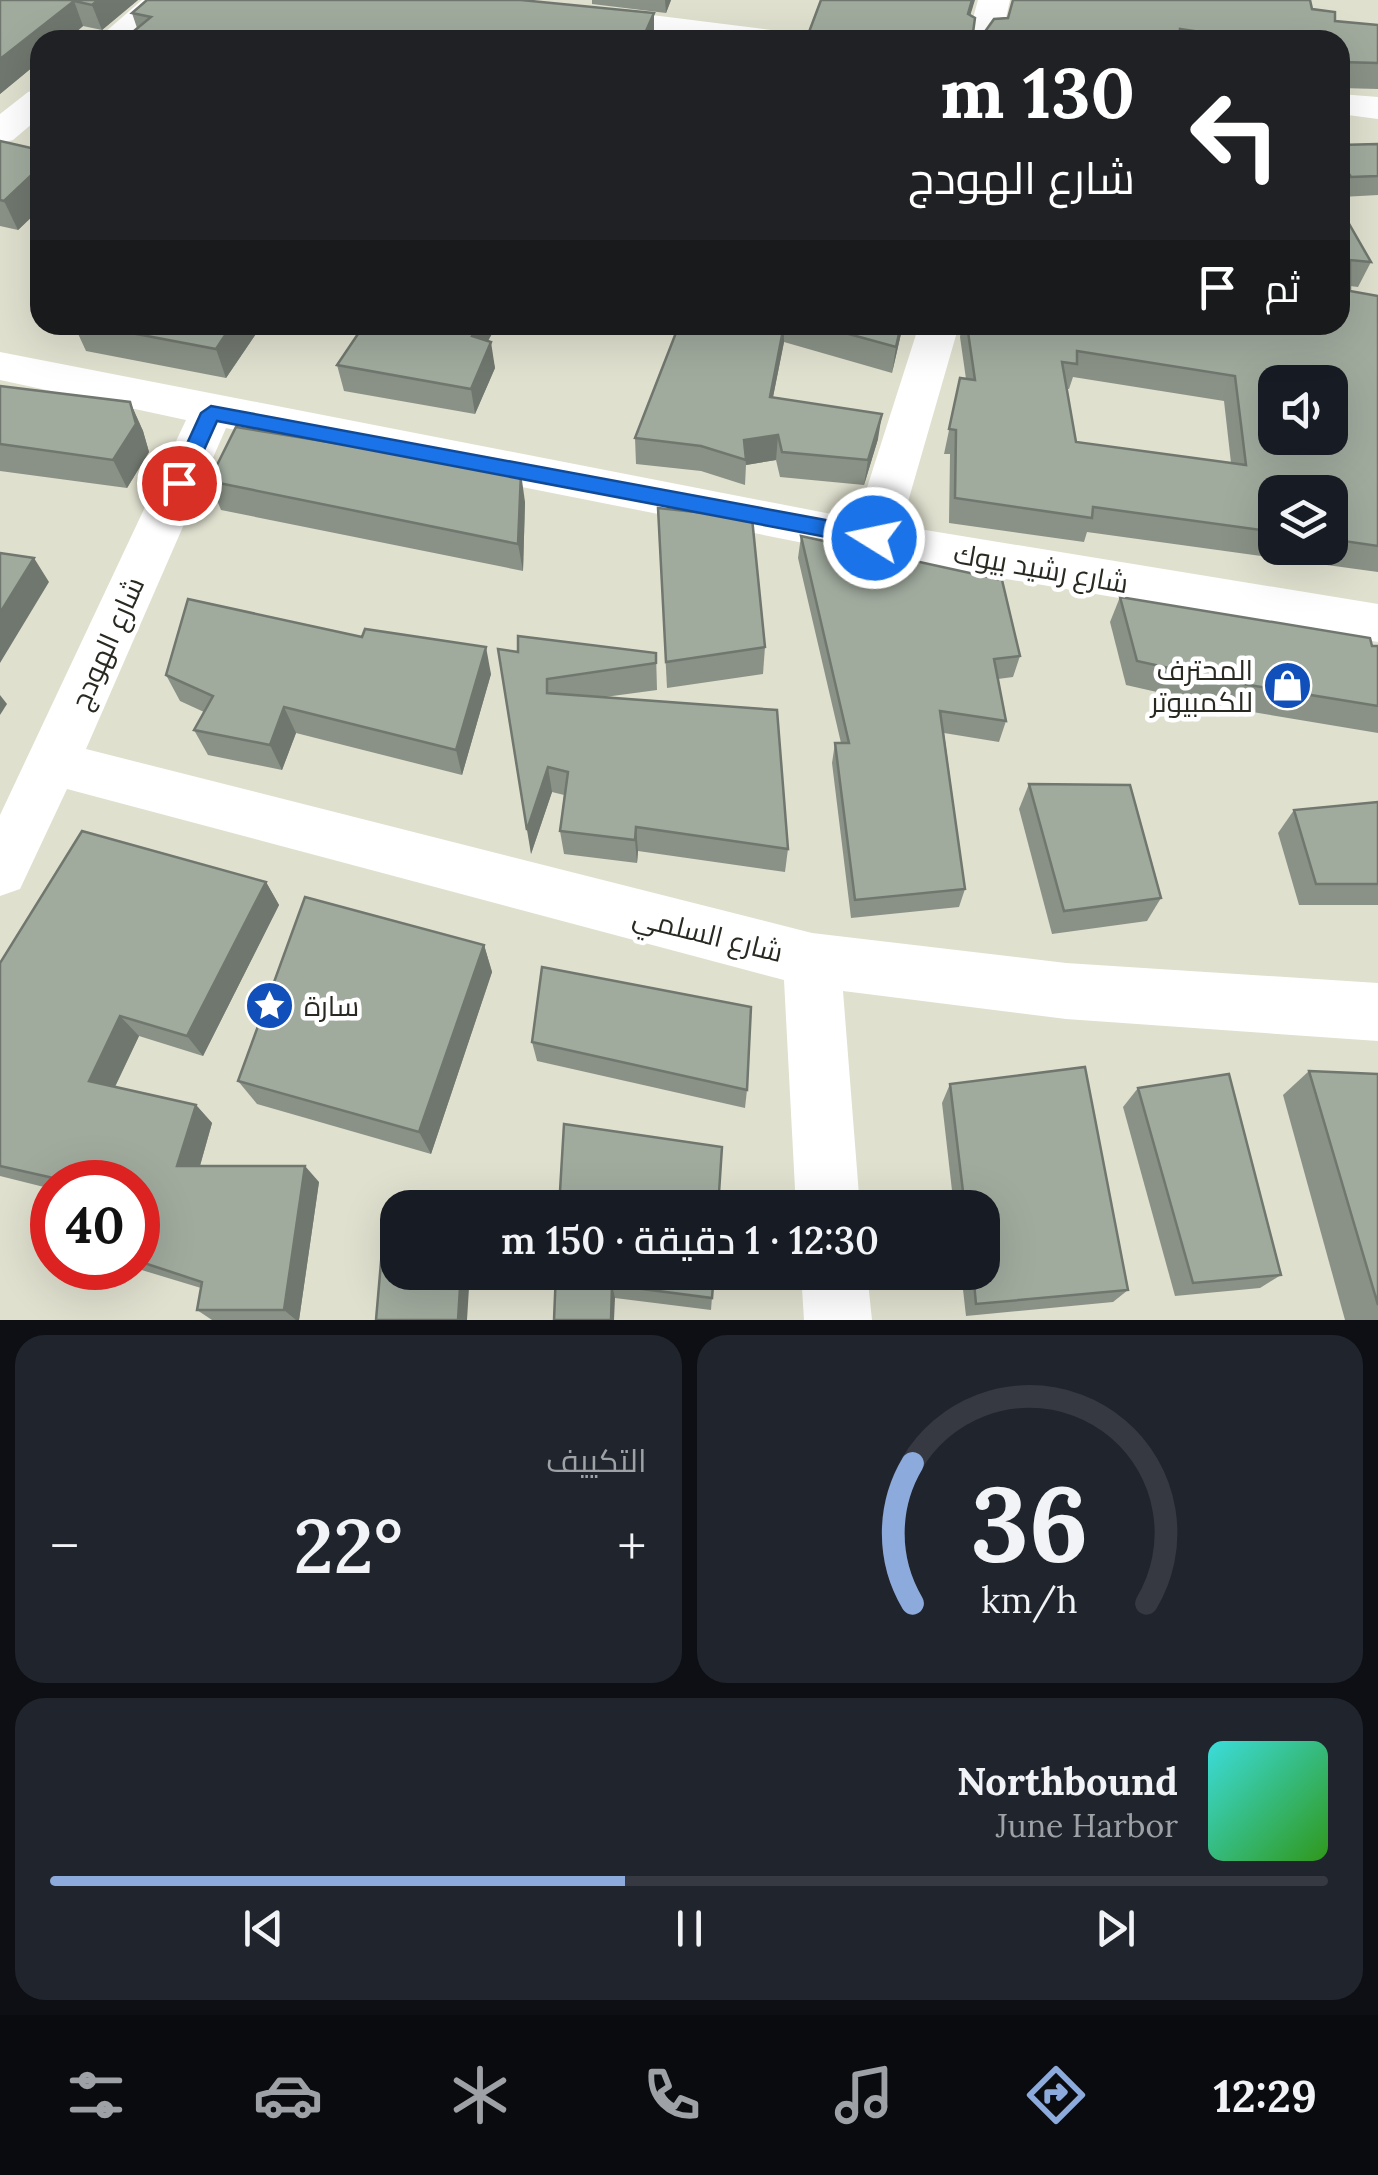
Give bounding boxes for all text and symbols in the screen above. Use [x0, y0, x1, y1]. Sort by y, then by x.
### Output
text: 130 m [940, 48, 1135, 137]
icon: left [1170, 70, 1300, 200]
text: شارع الهودج [908, 149, 1135, 206]
icon: arrive [1190, 260, 1245, 315]
text: ثم [1265, 264, 1300, 312]
map controls [1258, 365, 1348, 565]
button: sound [1258, 365, 1348, 455]
pin [137, 441, 222, 526]
icon: arrive [152, 456, 207, 511]
button: layers [1258, 475, 1348, 565]
position arrow [822, 486, 926, 590]
street label: شارع رشيد بيوك [951, 535, 1131, 602]
street label: شارع الهودج [62, 571, 153, 715]
place label: المحترف للكمبيوتر [1149, 652, 1253, 720]
shop icon: المحترف للكمبيوتر [1262, 660, 1314, 712]
street label: شارع السلمي [628, 898, 787, 974]
place icon: سارة [243, 980, 295, 1032]
place label: سارة [304, 988, 359, 1024]
speed limit sign: 40 [30, 1160, 160, 1290]
text: 12:30 · 1 دقيقة · 150 m [501, 1216, 879, 1264]
text: التكييف [546, 1440, 647, 1481]
text: 36 [971, 1456, 1089, 1589]
text: 22° [294, 1498, 403, 1594]
text: − [50, 1511, 79, 1581]
text: + [617, 1511, 646, 1581]
text: km/h [981, 1577, 1078, 1623]
text: Northbound [957, 1757, 1178, 1805]
text: June Harbor [996, 1805, 1178, 1846]
icon: previous [236, 1901, 291, 1956]
icon: pause [662, 1901, 717, 1956]
icon: next [1088, 1901, 1143, 1956]
icon: filters [61, 2060, 131, 2130]
icon: car [253, 2060, 323, 2130]
icon: climate [445, 2060, 515, 2130]
icon: phone [637, 2060, 707, 2130]
icon: music [829, 2060, 899, 2130]
icon: directions [1021, 2060, 1091, 2130]
text: 12:29 [1214, 2067, 1317, 2124]

